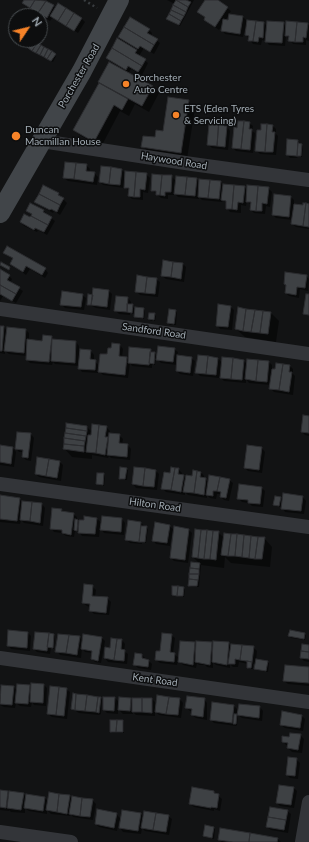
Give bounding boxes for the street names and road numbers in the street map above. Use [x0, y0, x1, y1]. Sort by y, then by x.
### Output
street label: Porchester Road [56, 42, 102, 110]
street label: Haywood Road [140, 150, 208, 172]
street label: Sandford Road [121, 321, 187, 341]
street label: Hilton Road [128, 495, 182, 515]
street label: Kent Road [132, 671, 178, 689]

